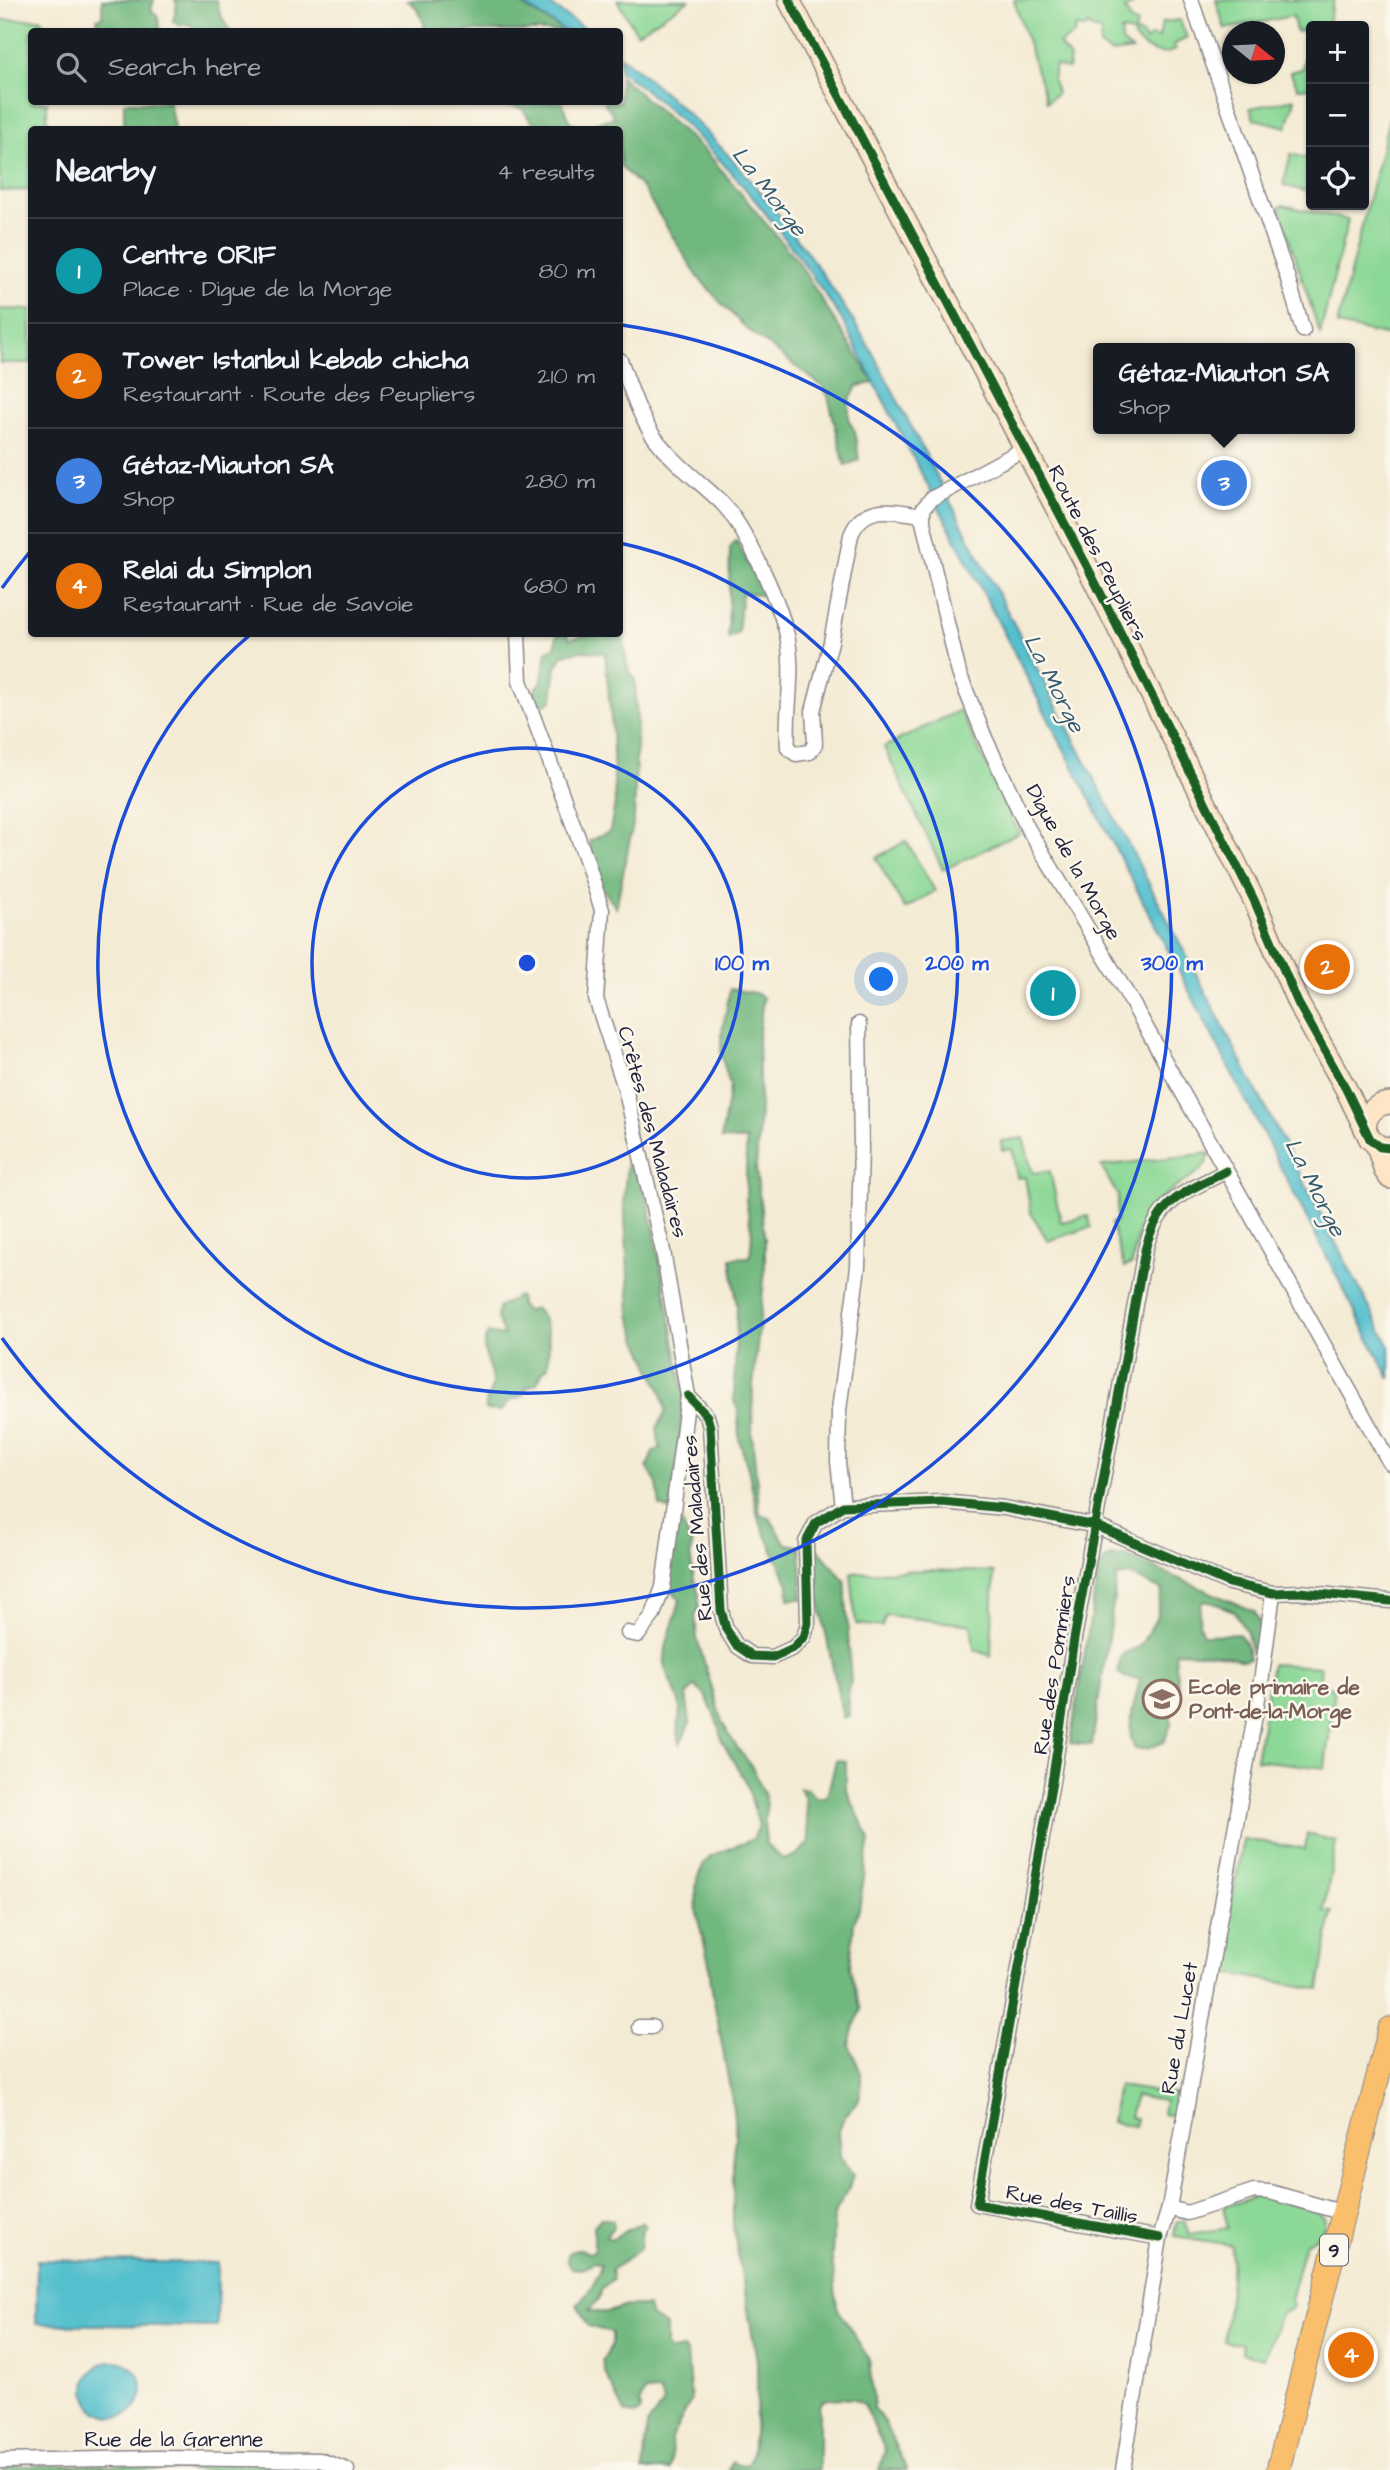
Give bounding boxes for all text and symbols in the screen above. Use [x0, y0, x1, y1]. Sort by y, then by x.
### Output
north arrow [1222, 21, 1285, 84]
map controls [1306, 21, 1369, 210]
button: + [1306, 21, 1369, 84]
search box [28, 28, 623, 105]
icon: search [52, 48, 90, 86]
text: Search here [108, 49, 261, 85]
button: − [1306, 84, 1369, 147]
water label: La Morge [723, 140, 815, 245]
button: locate [1306, 147, 1369, 210]
text: Nearby [56, 151, 156, 193]
text: 4 results [497, 156, 595, 188]
text: Centre ORIF [123, 237, 276, 273]
text: 1 [78, 255, 80, 287]
text: 80 m [538, 255, 595, 287]
text: Place · Digue de la Morge [123, 273, 392, 305]
text: Tower Istanbul kebab chicha [123, 342, 468, 378]
popup [1093, 343, 1355, 434]
text: Gétaz-Miauton SA [1119, 355, 1329, 391]
text: 2 [72, 360, 86, 392]
text: 210 m [537, 360, 595, 392]
text: Restaurant · Route des Peupliers [123, 378, 475, 410]
text: Shop [1119, 391, 1171, 423]
text: Gétaz-Miauton SA [123, 447, 334, 483]
pin: 3 [1201, 457, 1247, 509]
street label: Route des Peupliers [1040, 460, 1154, 647]
text: 3 [73, 465, 85, 497]
text: 280 m [525, 465, 595, 497]
text: Shop [123, 483, 175, 515]
text: Relai du Simplon [123, 552, 311, 588]
text: 4 [71, 570, 87, 602]
text: 680 m [524, 570, 595, 602]
text: Restaurant · Rue de Savoie [123, 588, 413, 620]
water label: La Morge [1015, 629, 1093, 740]
street label: Digue de la Morge [1017, 779, 1128, 946]
pin: 2 [1304, 941, 1350, 993]
text: 100 m [715, 949, 770, 978]
text: 200 m [924, 949, 989, 978]
text: 300 m [1140, 949, 1204, 978]
centre of rings [515, 951, 539, 975]
your location [864, 962, 898, 996]
pin: 1 [1030, 967, 1076, 1019]
street label: Crêtes des Maladaires [610, 1023, 695, 1241]
water label: La Morge [1276, 1133, 1354, 1244]
street label: Rue des Maladaires [675, 1434, 720, 1622]
street label: Rue des Pommiers [1026, 1573, 1083, 1757]
place label: Ecole primaire de Pont-de-la-Morge [1189, 1673, 1360, 1728]
school or university icon: Ecole primaire de Pont-de-la-Morge [1141, 1678, 1183, 1720]
street label: Rue du Lucet [1154, 1959, 1205, 2096]
street label: Rue des Taillis [1003, 2177, 1140, 2231]
road number: 9 [1320, 2234, 1348, 2266]
pin: 4 [1328, 2329, 1374, 2381]
street label: Rue de la Garenne [85, 2425, 263, 2454]

